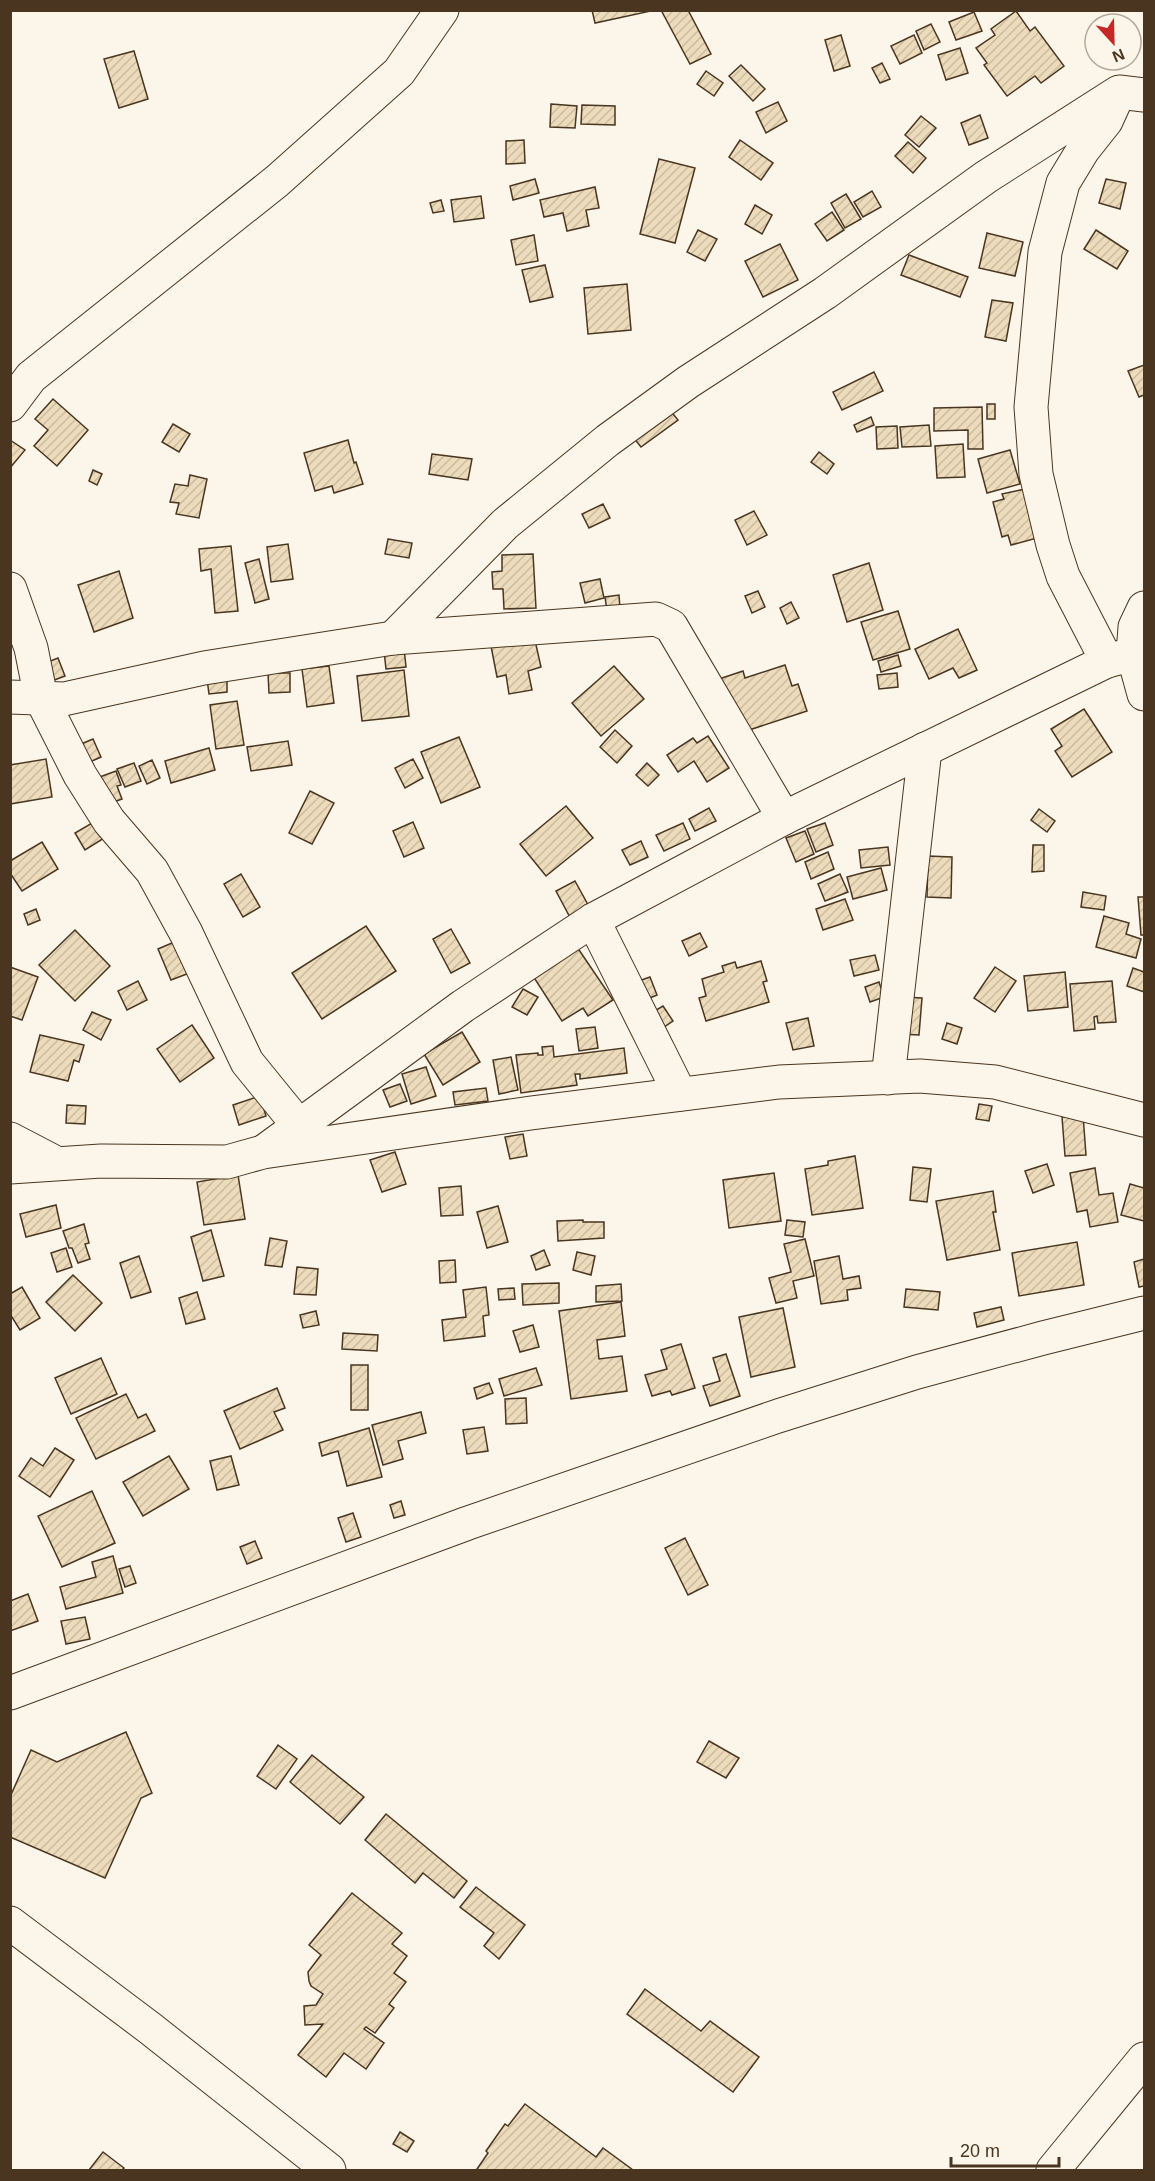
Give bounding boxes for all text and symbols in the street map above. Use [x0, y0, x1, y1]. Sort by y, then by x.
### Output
north arrow [1083, 12, 1143, 72]
text: N [1110, 45, 1127, 65]
scale bar [951, 2130, 1059, 2168]
text: 20 m [960, 2141, 1000, 2161]

